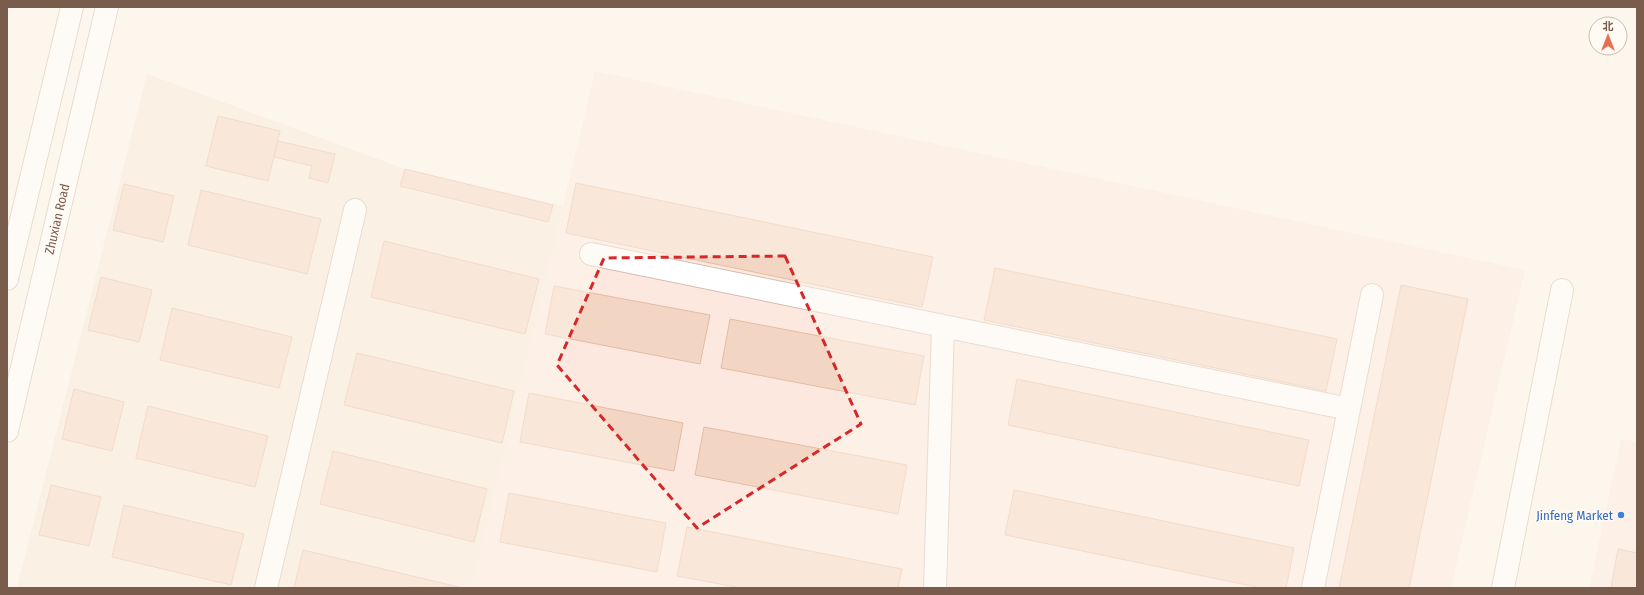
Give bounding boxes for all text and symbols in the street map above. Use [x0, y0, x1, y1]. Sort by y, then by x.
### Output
north arrow [1588, 16, 1628, 56]
text: 北 [1603, 20, 1614, 33]
street label: Zhuxian Road [42, 182, 72, 256]
place label: Jinfeng Market [1536, 508, 1614, 523]
marker: Jinfeng Market [1616, 510, 1626, 520]

